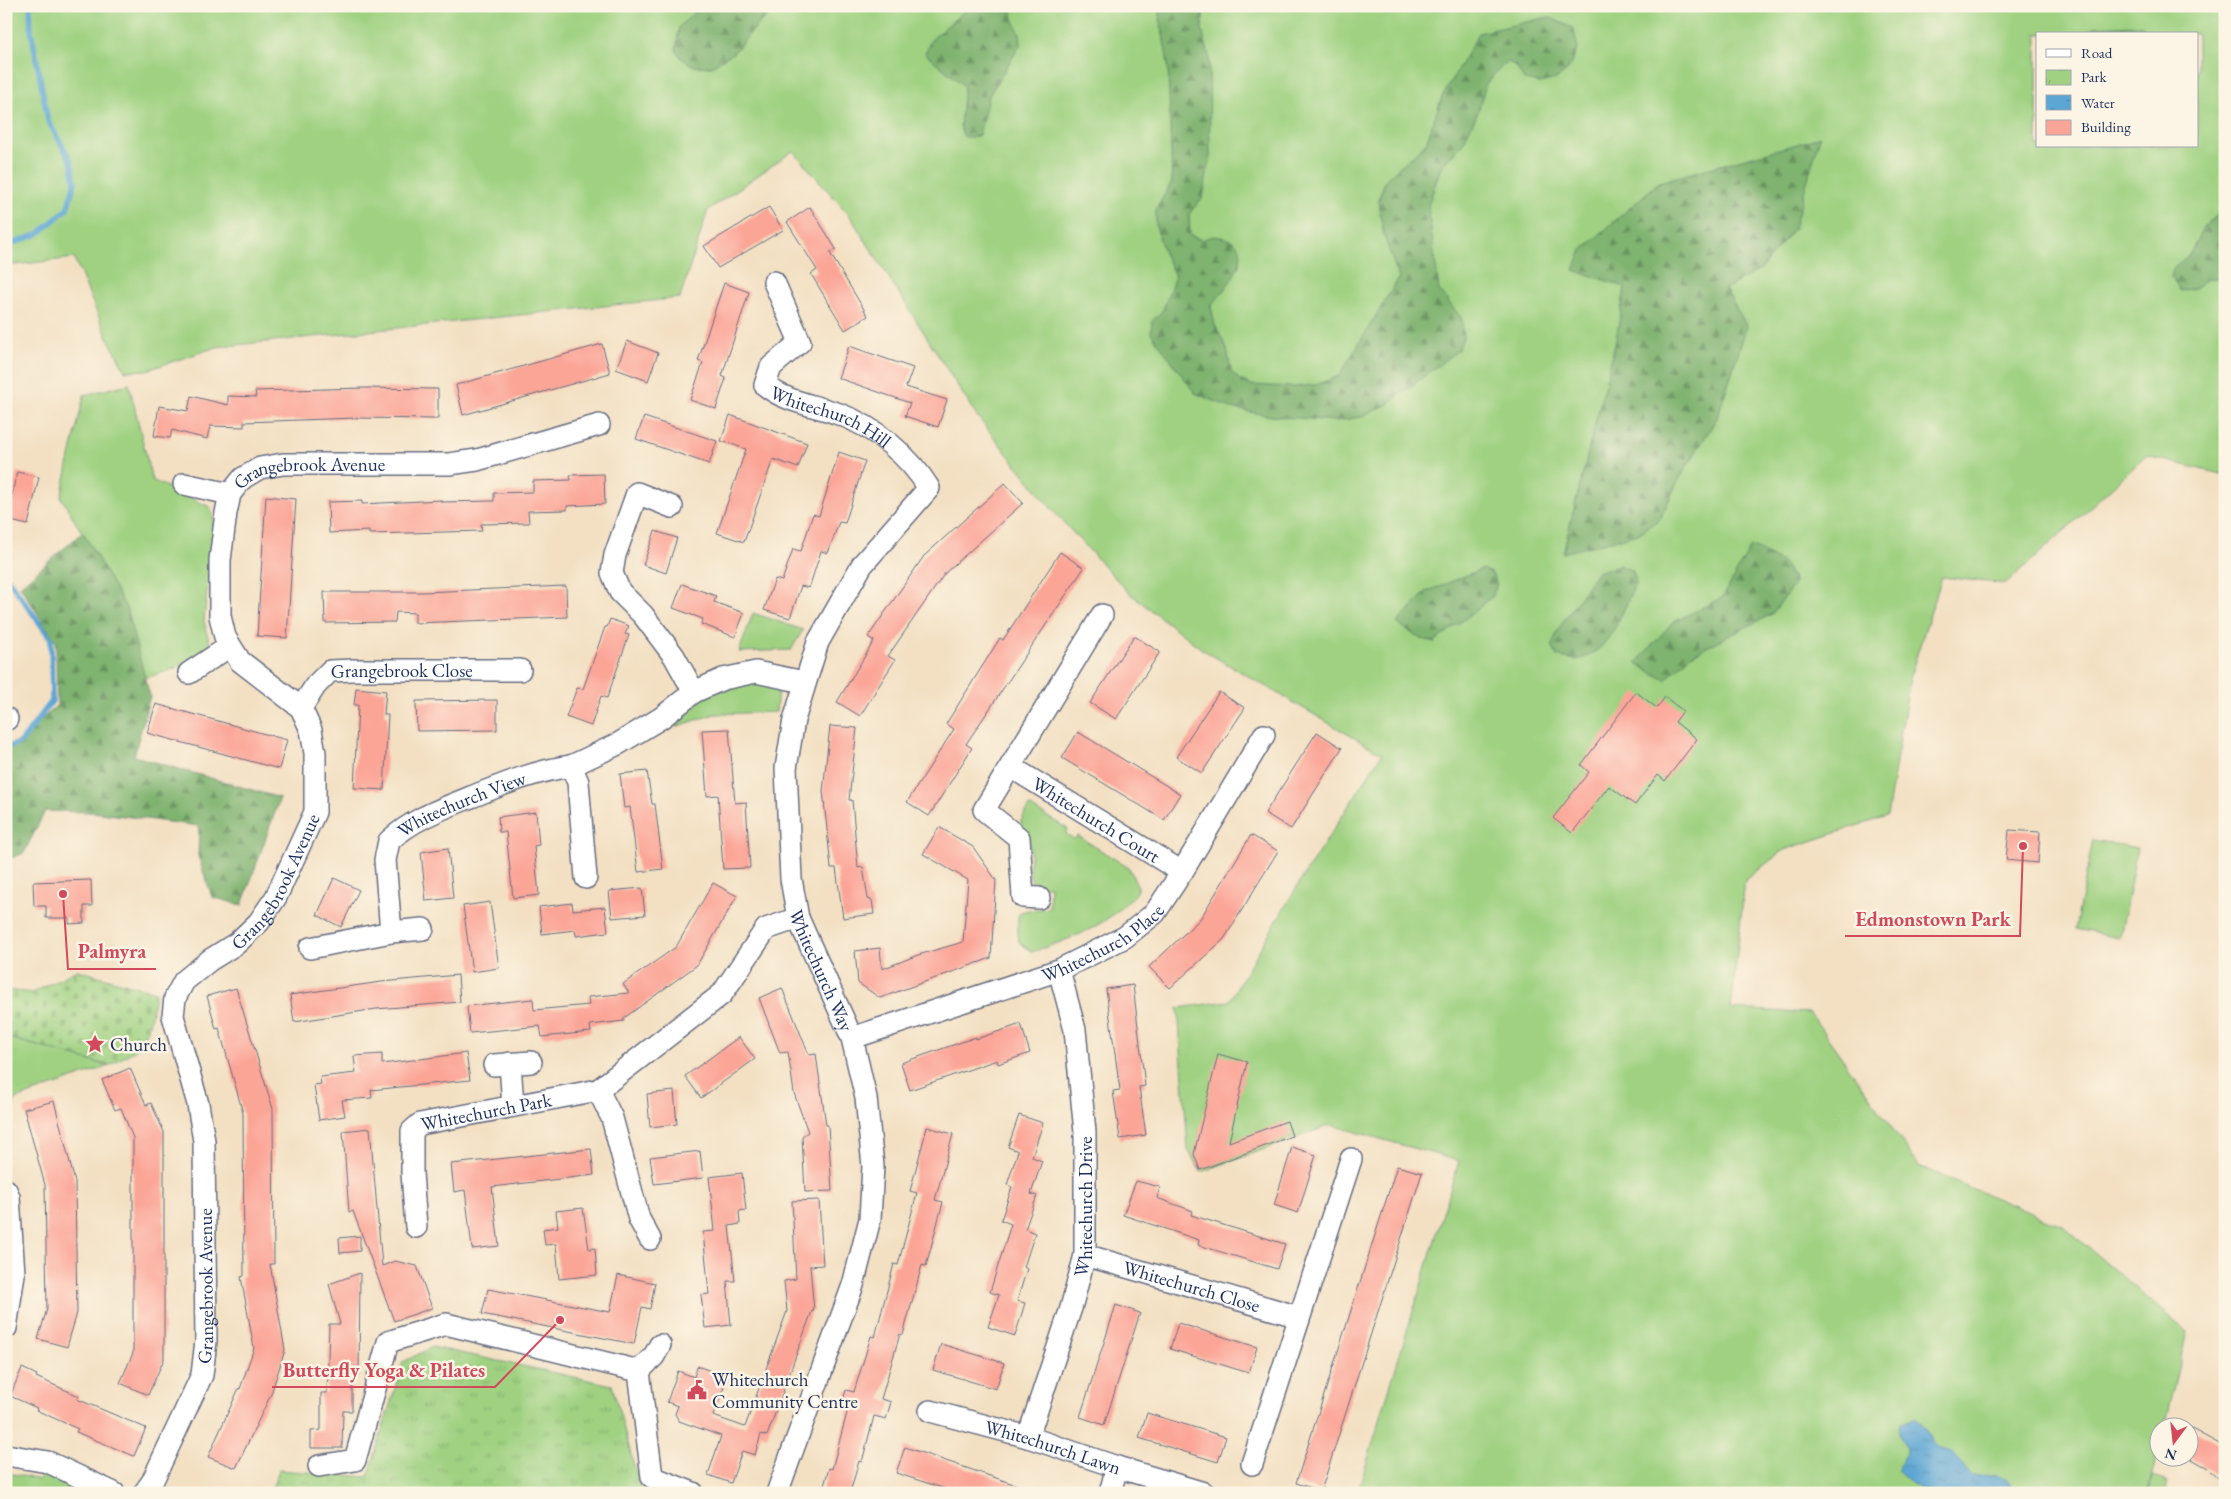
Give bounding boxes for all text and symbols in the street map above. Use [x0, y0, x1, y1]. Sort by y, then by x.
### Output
legend [2036, 32, 2198, 148]
text: Road [2081, 43, 2113, 62]
text: Park [2081, 67, 2108, 86]
text: Water [2081, 93, 2115, 112]
text: Building [2081, 117, 2131, 136]
street label: Whitechurch Hill [766, 379, 897, 453]
street label: Grangebrook Avenue [227, 452, 385, 494]
street label: Grangebrook Close [330, 658, 473, 683]
street label: Whitechurch View [392, 765, 530, 843]
street label: Whitechurch Court [1028, 771, 1165, 868]
street label: Grangebrook Avenue [225, 809, 325, 955]
street label: Whitechurch Place [1038, 900, 1170, 987]
callout: Edmonstown Park [1845, 901, 2020, 936]
text: Edmonstown Park [1855, 906, 2012, 932]
street label: Whitechurch Way [784, 907, 860, 1036]
callout: Palmyra [68, 934, 156, 969]
text: Palmyra [78, 938, 146, 964]
place label: Church [110, 1032, 167, 1057]
place icon: Church [84, 1033, 106, 1055]
street label: Whitechurch Park [418, 1086, 555, 1136]
street label: Whitechurch Drive [1067, 1136, 1098, 1280]
street label: Grangebrook Avenue [191, 1208, 219, 1365]
street label: Whitechurch Close [1120, 1254, 1263, 1318]
callout: Butterfly Yoga & Pilates [272, 1352, 495, 1387]
text: Butterfly Yoga & Pilates [283, 1357, 485, 1383]
place label: Whitechurch Community Centre [712, 1367, 858, 1414]
public building icon: Whitechurch Community Centre [686, 1379, 708, 1401]
street label: Whitechurch Lawn [982, 1414, 1124, 1480]
north arrow [2148, 1416, 2198, 1466]
text: N [2162, 1444, 2178, 1465]

